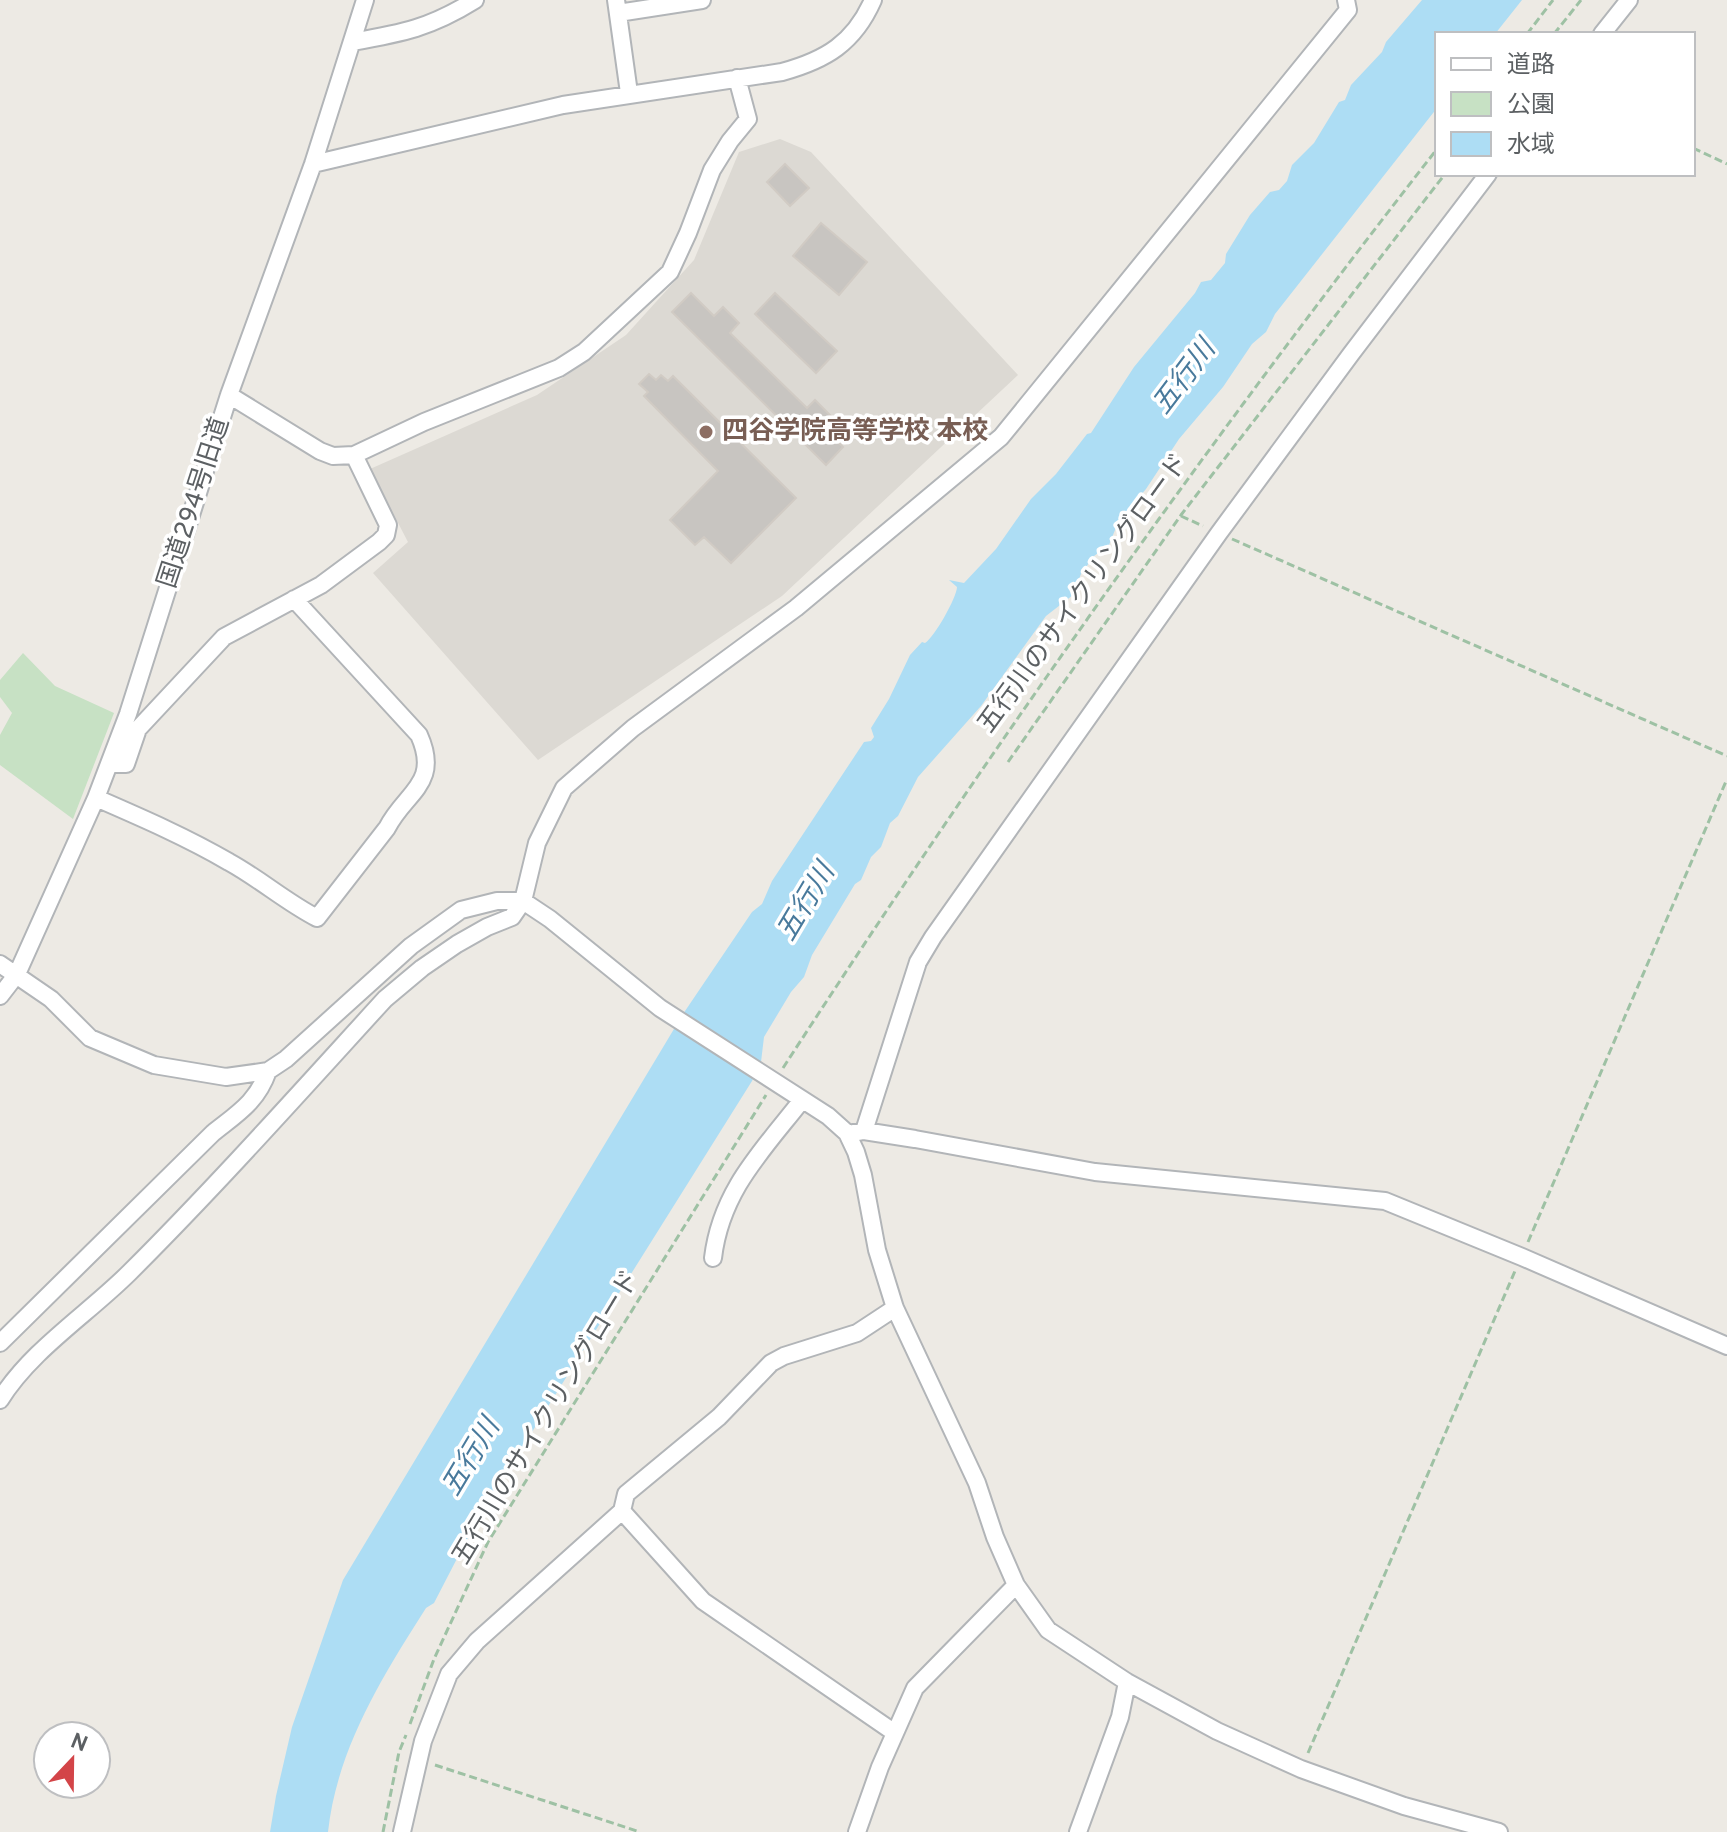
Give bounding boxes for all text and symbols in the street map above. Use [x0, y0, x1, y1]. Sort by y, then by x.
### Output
legend [1435, 32, 1695, 176]
text: 道路 [1507, 51, 1555, 81]
text: 公園 [1507, 91, 1555, 121]
text: 水域 [1507, 131, 1555, 161]
water label: 五行川 [1145, 331, 1226, 422]
street label: 国道294号旧道 [152, 413, 238, 593]
place label: 四谷学院高等学校 本校 [722, 416, 989, 449]
marker: 四谷学院高等学校 本校 [697, 423, 715, 441]
street label: 五行川のサイクリングロード [971, 448, 1197, 740]
water label: 五行川 [770, 855, 846, 948]
street label: 五行川のサイクリングロード [447, 1265, 647, 1571]
water label: 五行川 [436, 1413, 508, 1503]
north arrow [32, 1720, 112, 1800]
text: N [66, 1728, 91, 1759]

